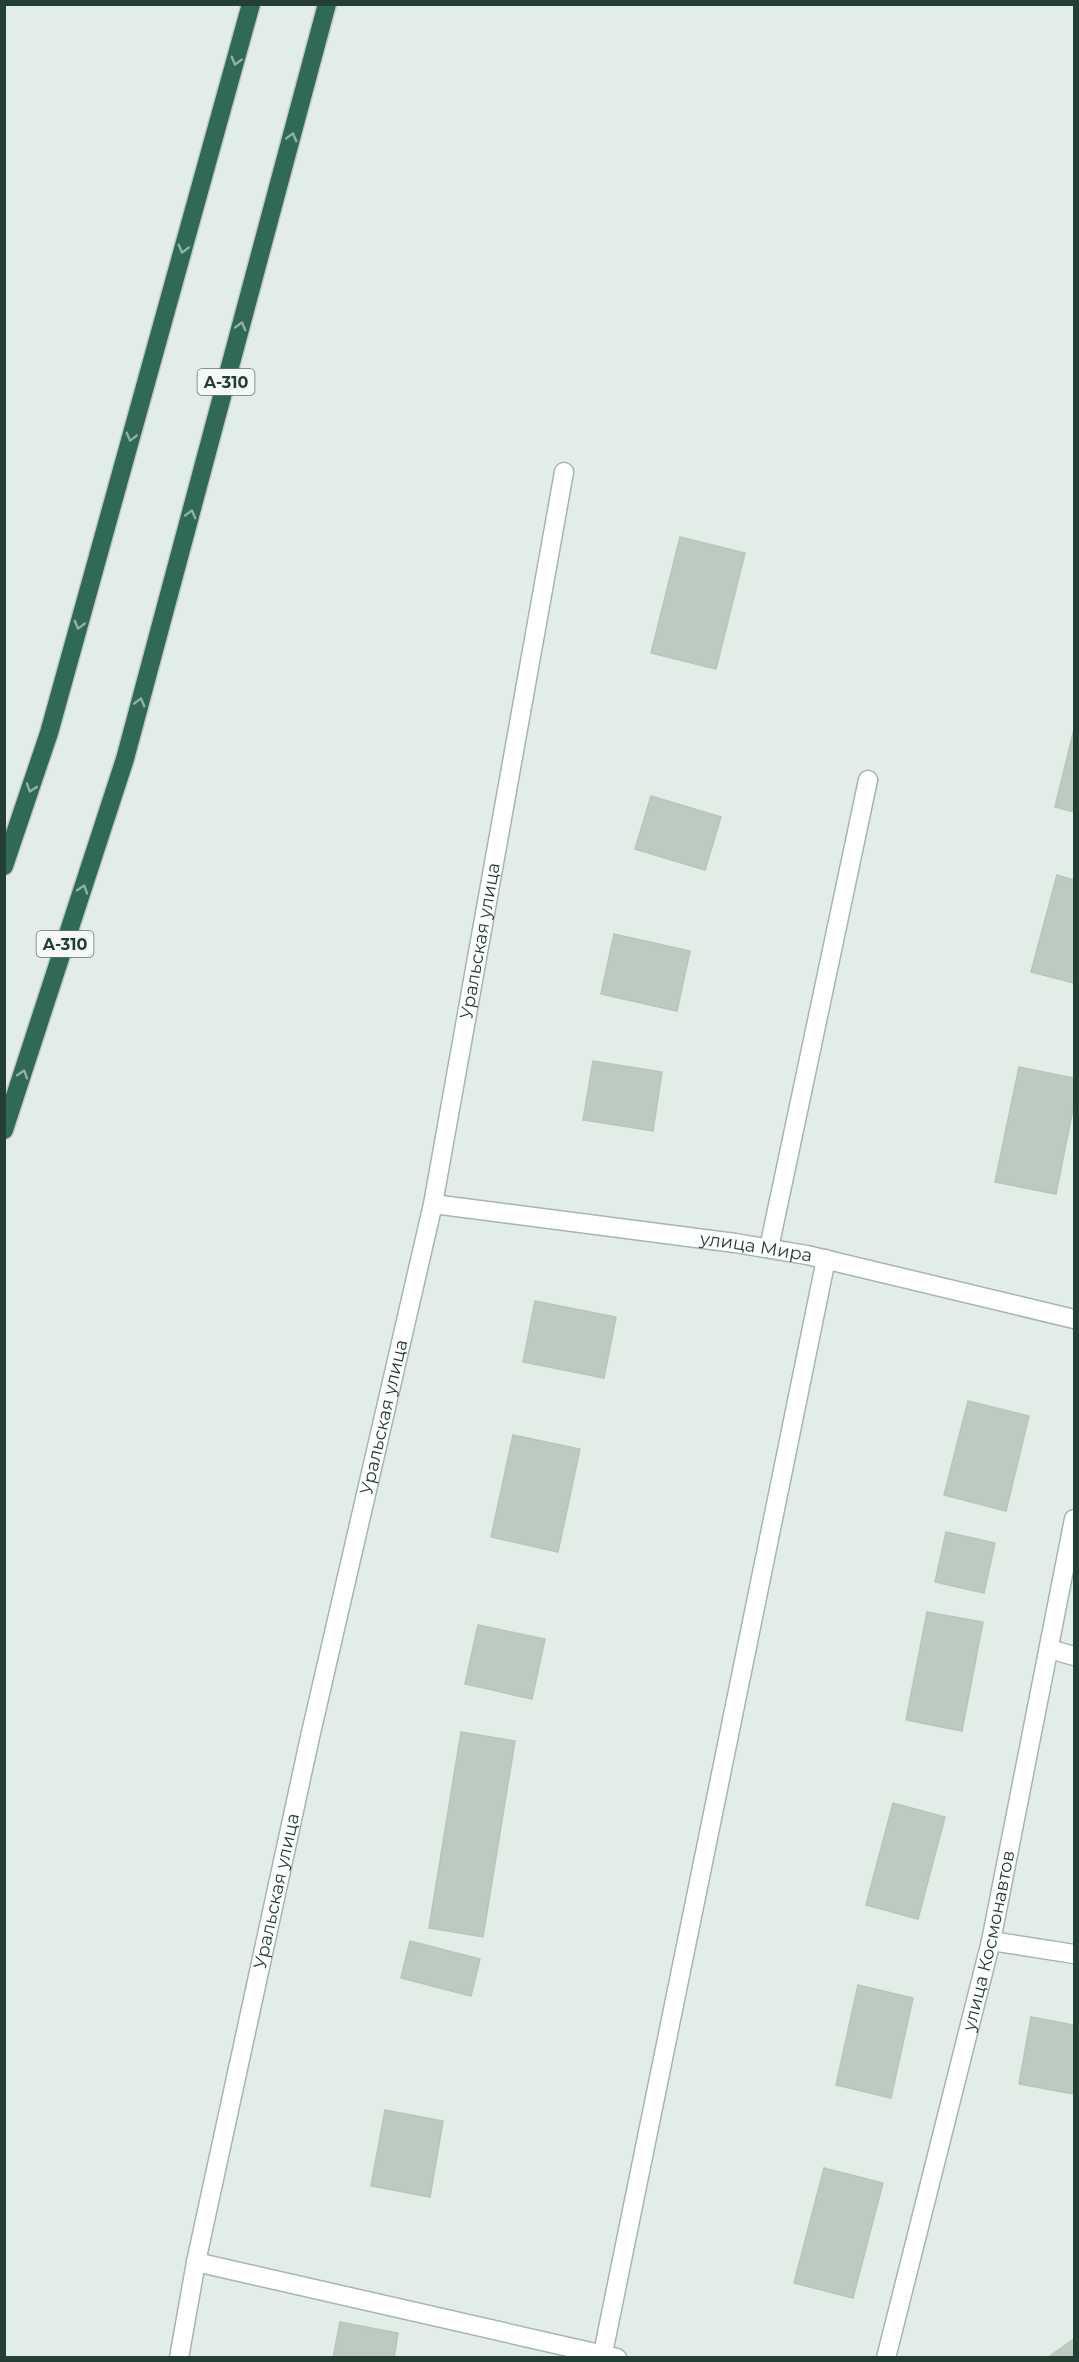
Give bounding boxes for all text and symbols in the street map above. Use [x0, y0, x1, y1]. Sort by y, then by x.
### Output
one-way arrow [230, 56, 243, 66]
one-way arrow [284, 132, 297, 142]
one-way arrow [178, 244, 191, 254]
one-way arrow [234, 321, 247, 331]
road number: А-310 [198, 369, 254, 395]
one-way arrow [126, 432, 139, 442]
one-way arrow [183, 509, 196, 519]
one-way arrow [74, 620, 87, 630]
one-way arrow [133, 697, 145, 708]
one-way arrow [25, 782, 38, 793]
street label: Уральская улица [455, 861, 505, 1021]
one-way arrow [75, 884, 88, 895]
road number: А-310 [36, 931, 94, 957]
one-way arrow [15, 1069, 28, 1080]
street label: улица Мира [698, 1227, 814, 1267]
street label: Уральская улица [355, 1337, 412, 1497]
street label: Уральская улица [249, 1811, 304, 1971]
street label: улица Космонавтов [958, 1848, 1020, 2034]

